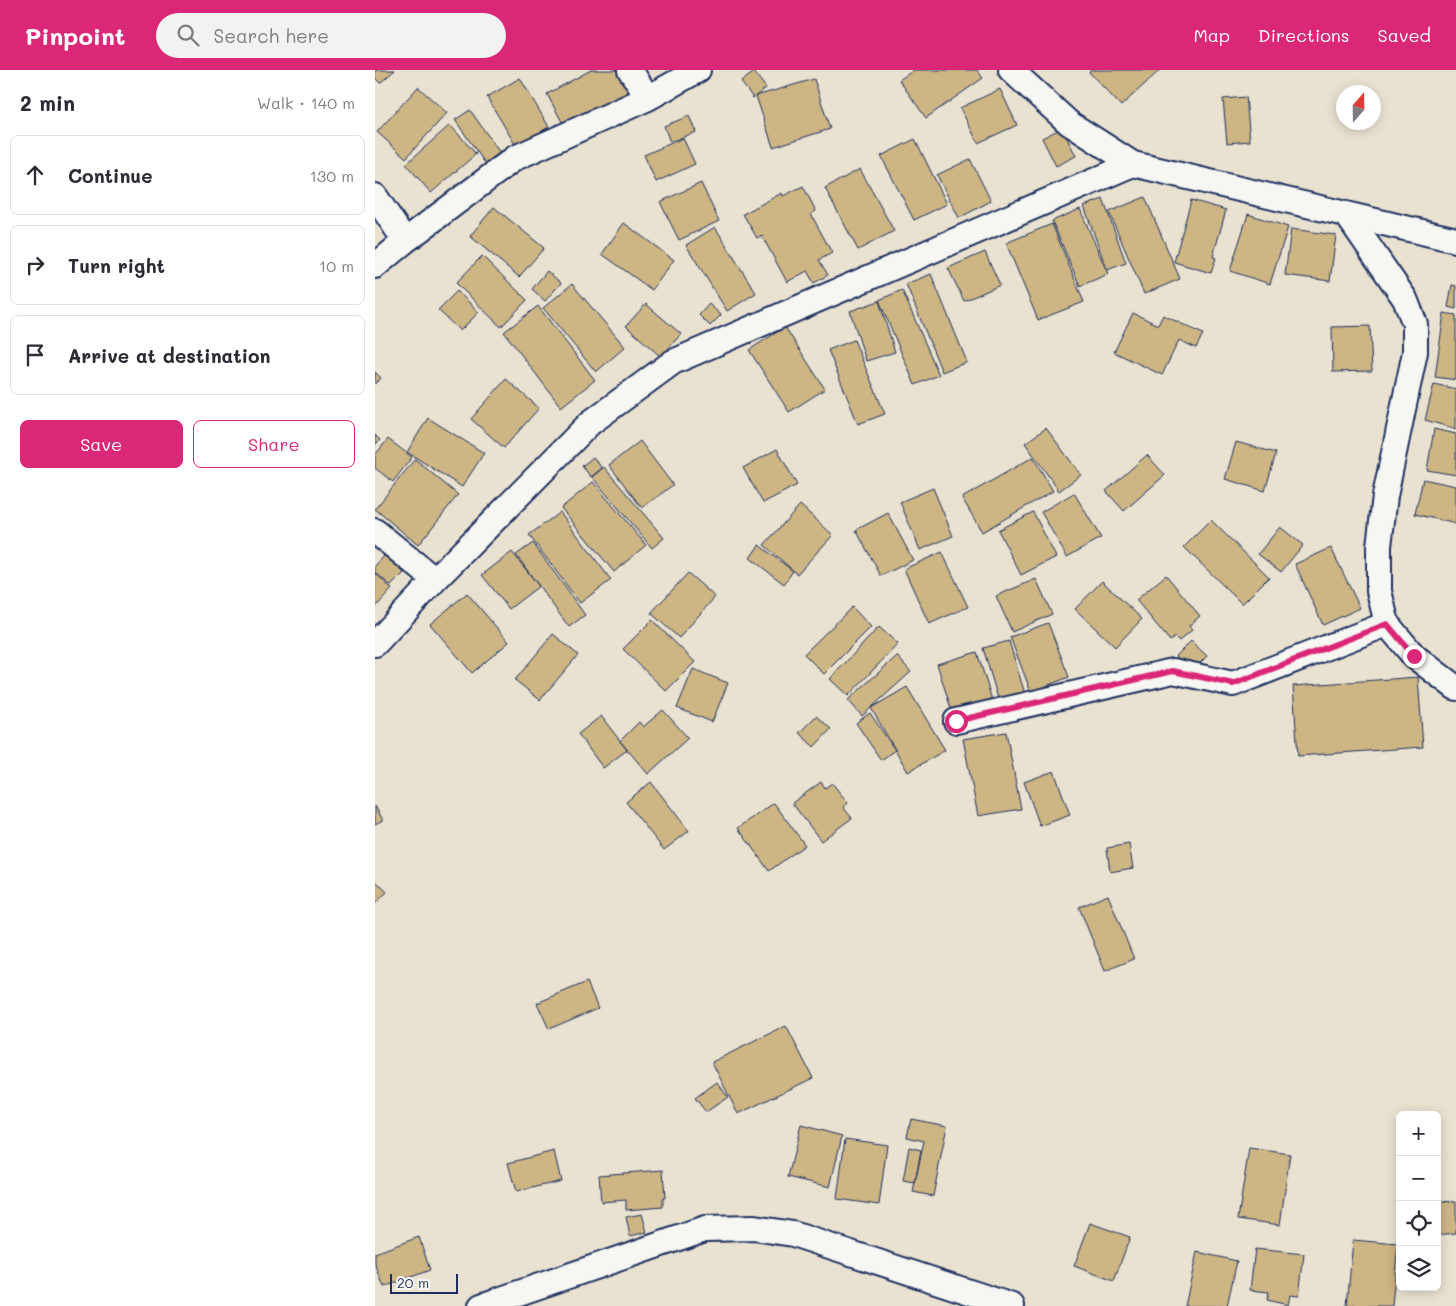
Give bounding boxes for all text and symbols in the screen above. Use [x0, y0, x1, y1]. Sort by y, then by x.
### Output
search box [156, 13, 506, 58]
text: Pinpoint [25, 20, 126, 51]
icon: search [174, 21, 202, 49]
text: Search here [214, 23, 329, 48]
text: Map [1193, 23, 1230, 47]
text: Directions [1258, 23, 1350, 47]
text: Saved [1378, 23, 1431, 47]
north arrow [1336, 85, 1381, 130]
text: 2 min [20, 89, 75, 116]
text: Walk · 140 m [257, 92, 355, 113]
icon: ahead [21, 161, 49, 189]
text: Continue [68, 163, 153, 188]
text: 130 m [310, 165, 354, 186]
icon: right [21, 251, 49, 279]
text: Turn right [68, 253, 165, 278]
text: 10 m [319, 255, 354, 276]
icon: arrive [21, 341, 49, 369]
text: Arrive at destination [68, 343, 271, 368]
button: Save [20, 420, 183, 468]
button: Share [193, 420, 355, 468]
route end [1403, 645, 1426, 668]
route start [945, 710, 968, 733]
map controls [1396, 1111, 1441, 1291]
button: + [1396, 1111, 1441, 1156]
button: − [1396, 1156, 1441, 1201]
button: locate [1396, 1201, 1441, 1246]
button: layers [1396, 1246, 1441, 1291]
scale bar [390, 1271, 457, 1294]
text: 20 m [397, 1273, 429, 1292]

